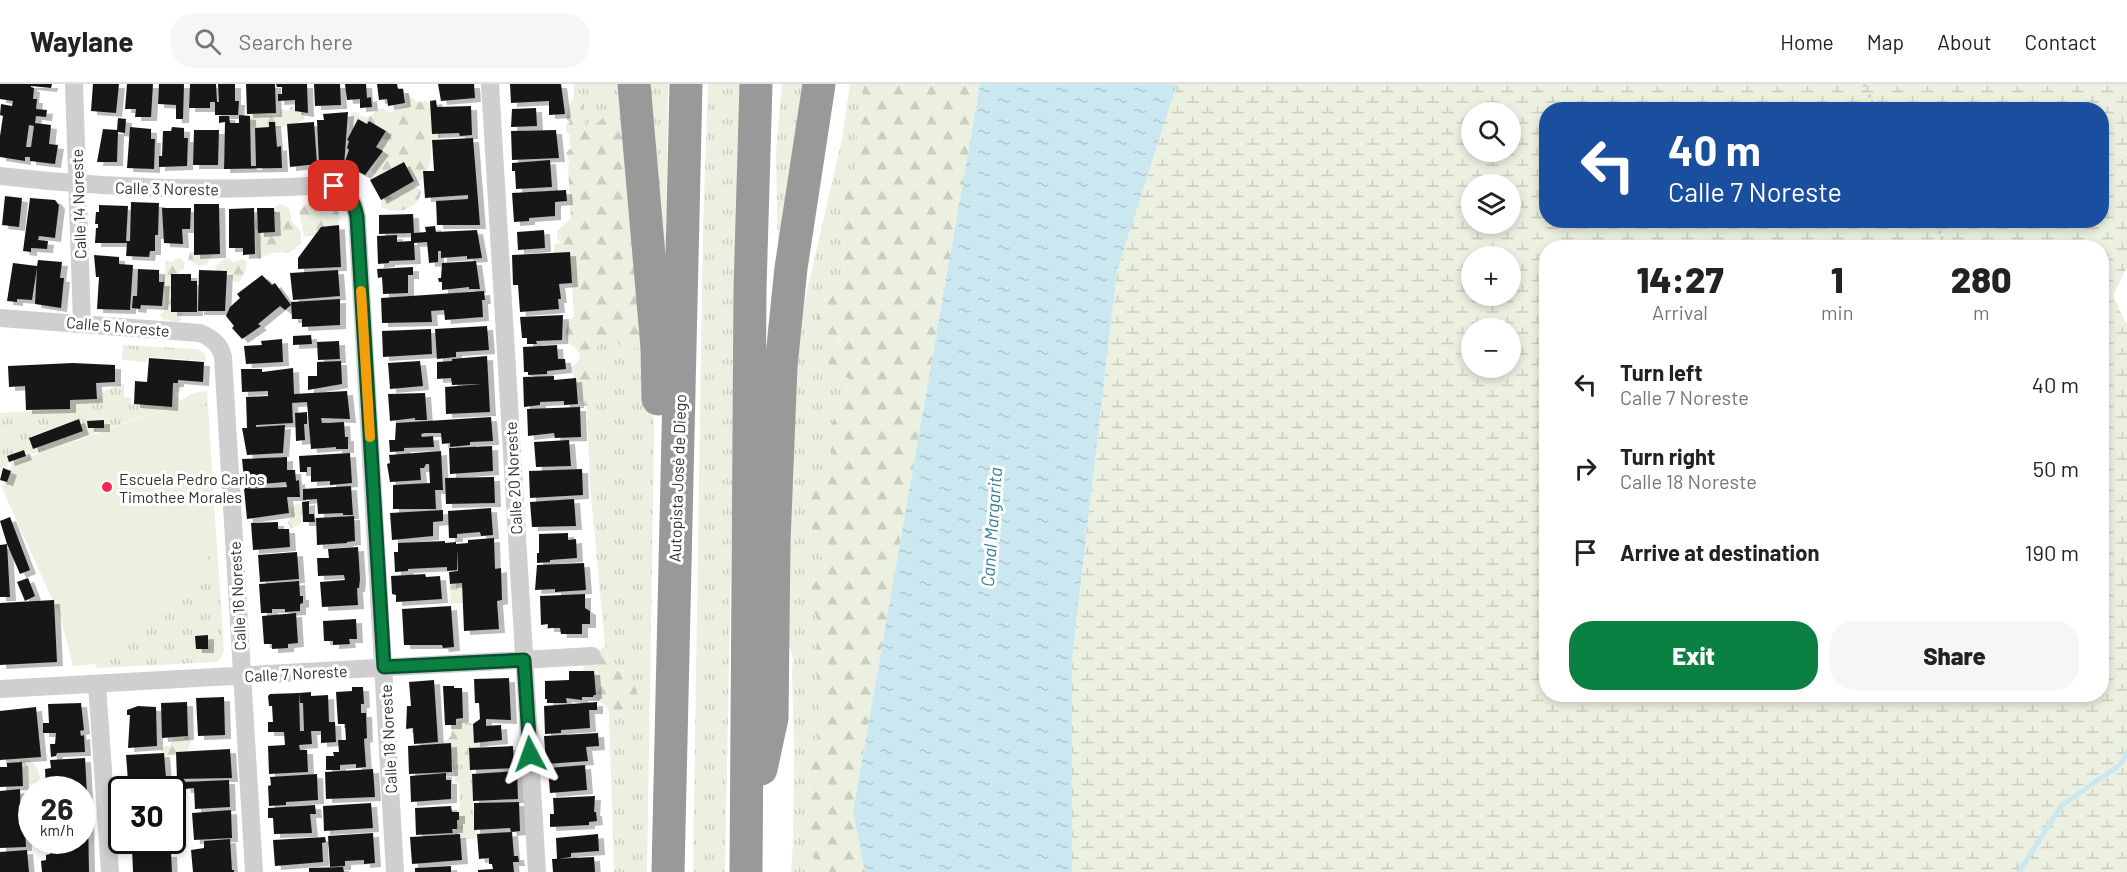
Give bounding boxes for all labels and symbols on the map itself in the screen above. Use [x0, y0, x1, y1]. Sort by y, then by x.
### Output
street label: Calle 14 Noreste [67, 149, 89, 259]
pin [308, 160, 359, 211]
street label: Calle 3 Noreste [115, 178, 219, 198]
street label: Calle 5 Noreste [65, 312, 171, 340]
street label: Autopista José de Diego [665, 394, 689, 562]
street label: Calle 20 Noreste [501, 421, 525, 535]
water label: Canal Margarita [976, 466, 1006, 588]
place label: Escuela Pedro Carlos Timothee Morales [119, 469, 265, 506]
marker: Escuela Pedro Carlos Timothee Morales [100, 480, 114, 494]
street label: Calle 16 Noreste [225, 541, 249, 651]
street label: Calle 7 Noreste [244, 661, 348, 685]
street label: Calle 18 Noreste [376, 684, 400, 794]
position arrow [498, 722, 562, 786]
speed limit sign: 30 [108, 776, 186, 854]

